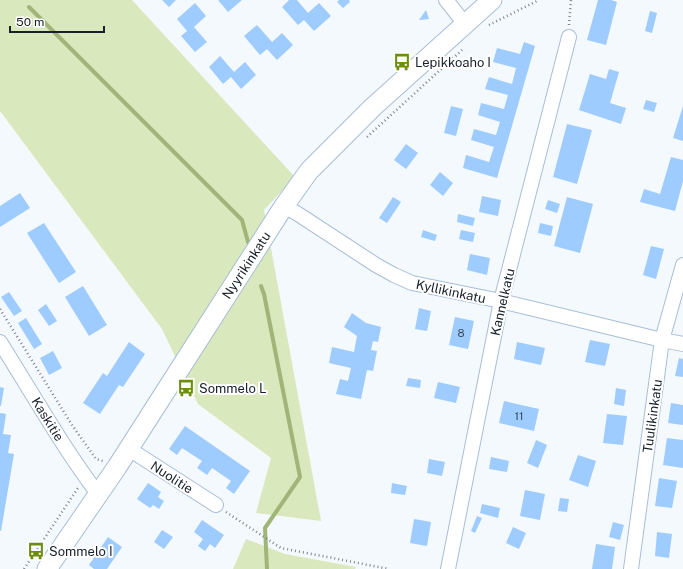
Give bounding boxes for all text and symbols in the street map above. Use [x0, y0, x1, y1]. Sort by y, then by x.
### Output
scale bar [10, 8, 104, 34]
text: 50 m [16, 15, 44, 29]
bus stop icon: Lepikkoaho I [392, 52, 412, 72]
place label: Lepikkoaho I [415, 55, 491, 70]
street label: Nyyrikinkatu [219, 229, 274, 302]
street label: Kannelkatu [487, 267, 518, 337]
street label: Kyllikinkatu [415, 277, 487, 306]
house number: 8 [457, 327, 465, 339]
bus stop icon: Sommelo L [176, 378, 196, 398]
street label: Tuulikinkatu [640, 378, 665, 454]
place label: Sommelo L [199, 381, 266, 396]
street label: Kaskitie [28, 395, 67, 444]
house number: 11 [515, 410, 523, 422]
street label: Nuolitie [148, 458, 196, 497]
bus stop icon: Sommelo I [26, 541, 46, 561]
place label: Sommelo I [49, 544, 113, 559]

